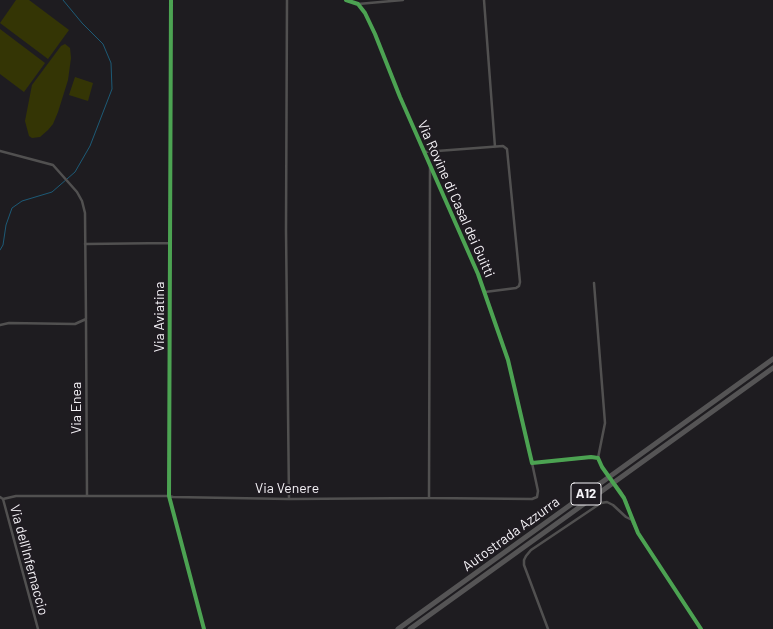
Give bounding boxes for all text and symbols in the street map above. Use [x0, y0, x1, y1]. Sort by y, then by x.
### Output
street label: Via Rovine di Casal dei Guitti [414, 118, 498, 280]
street label: Via Aviatina [151, 282, 167, 352]
street label: Via Enea [68, 382, 84, 434]
street label: Via Venere [255, 480, 319, 496]
road number: A12 [571, 483, 601, 505]
street label: Autostrada Azzurra [459, 493, 563, 575]
street label: Via dell'Infernaccio [6, 503, 52, 617]

